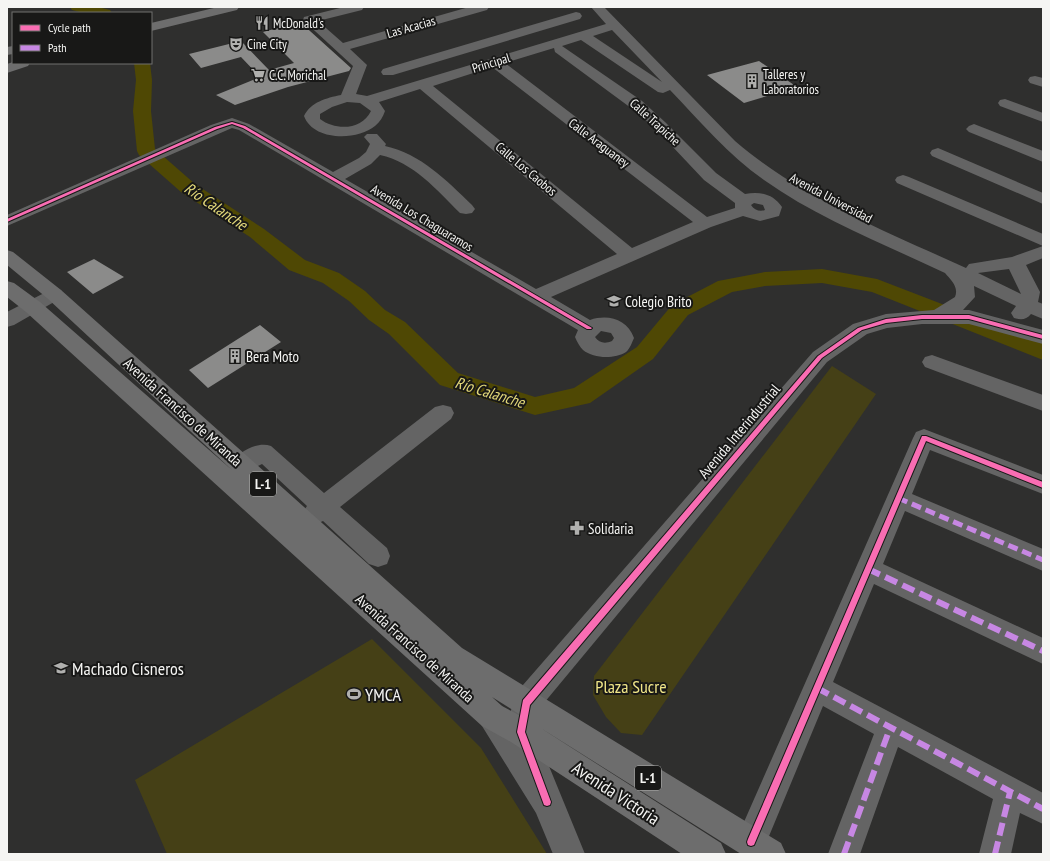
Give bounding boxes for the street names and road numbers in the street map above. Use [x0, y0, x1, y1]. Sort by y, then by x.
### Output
street label: Las Acacias [385, 12, 437, 42]
street label: Principal [470, 49, 512, 77]
street label: Calle Trapiche [626, 95, 684, 149]
street label: Calle Araguaney [565, 115, 633, 171]
street label: Calle Los Caobos [492, 138, 560, 200]
street label: Avenida Universidad [787, 169, 875, 227]
street label: Avenida Los Chaguaramos [368, 181, 476, 255]
street label: Avenida Francisco de Miranda [120, 354, 246, 470]
street label: Avenida Interindustrial [694, 380, 784, 482]
road number: L-1 [250, 472, 276, 496]
street label: Avenida Francisco de Miranda [352, 590, 478, 706]
street label: Avenida Victoria [568, 756, 664, 830]
road number: L-1 [635, 766, 661, 790]

